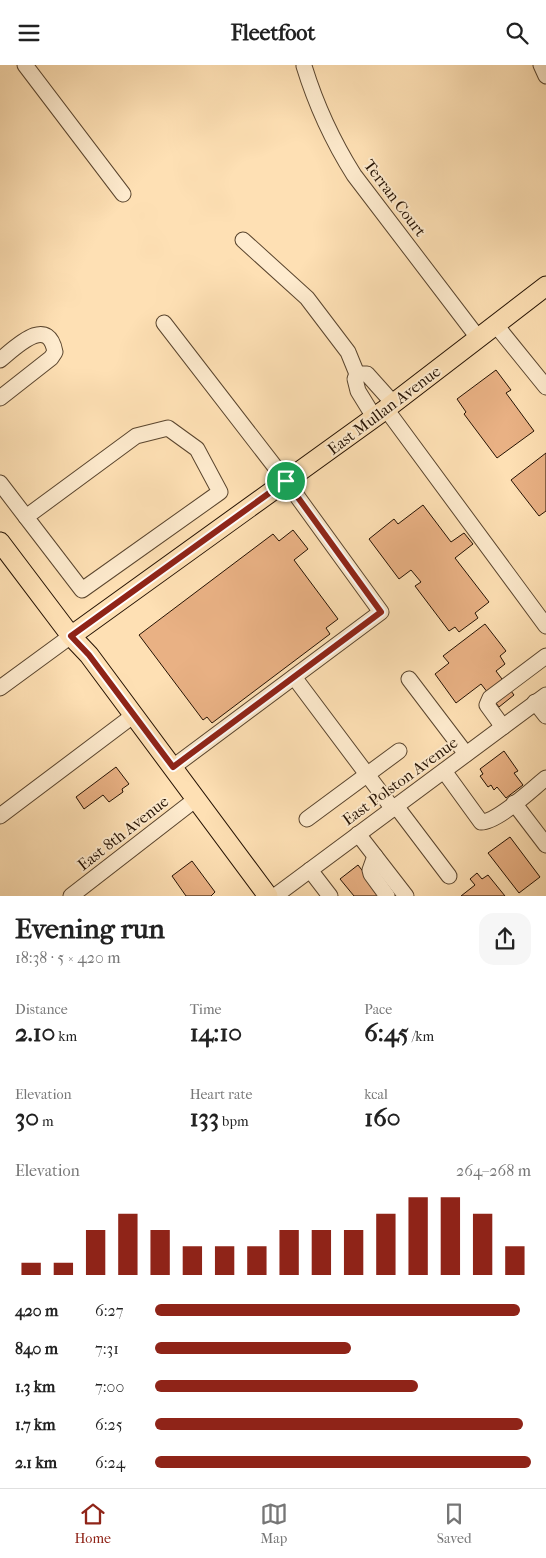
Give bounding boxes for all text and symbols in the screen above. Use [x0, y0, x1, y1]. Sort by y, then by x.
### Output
icon: menu [15, 19, 43, 47]
icon: search [503, 19, 531, 47]
text: Fleetfoot [231, 20, 315, 46]
street label: Terran Court [360, 156, 430, 240]
street label: East Mullan Avenue [324, 361, 444, 459]
pin [265, 460, 307, 502]
icon: arrive [272, 467, 300, 495]
street label: East Polston Avenue [339, 733, 461, 829]
street label: East 8th Avenue [74, 792, 172, 874]
text: Evening run [15, 912, 165, 945]
button: share [479, 913, 531, 965]
text: 18:38 · 5 × 420 m [15, 948, 121, 967]
text: Distance [15, 1001, 68, 1018]
text: Time [190, 1001, 221, 1018]
text: Pace [364, 1001, 392, 1018]
text: 2.10 [15, 1018, 55, 1047]
text: 14:10 [190, 1018, 242, 1047]
text: 6:45 [364, 1018, 409, 1047]
text: km [55, 1028, 77, 1045]
text: /km [409, 1028, 434, 1045]
text: Elevation [15, 1086, 72, 1103]
text: Heart rate [190, 1086, 252, 1103]
text: kcal [364, 1086, 388, 1103]
text: 30 [15, 1103, 39, 1132]
text: 133 [190, 1103, 219, 1132]
text: 160 [364, 1103, 400, 1132]
text: m [39, 1113, 54, 1130]
text: bpm [219, 1113, 249, 1130]
text: Elevation [15, 1161, 80, 1180]
text: 264–268 m [456, 1161, 531, 1180]
text: 420 m [15, 1301, 58, 1320]
text: 6:27 [95, 1301, 123, 1320]
text: 840 m [15, 1339, 58, 1358]
text: 7:31 [95, 1339, 119, 1358]
text: 1.3 km [15, 1377, 55, 1396]
text: 7:00 [95, 1377, 124, 1396]
text: 1.7 km [15, 1415, 56, 1434]
text: 6:25 [95, 1415, 123, 1434]
text: 2.1 km [15, 1453, 57, 1472]
text: 6:24 [95, 1453, 125, 1472]
tab: Home [74, 1500, 111, 1547]
tab: Map [260, 1500, 288, 1547]
tab: Saved [437, 1500, 472, 1547]

